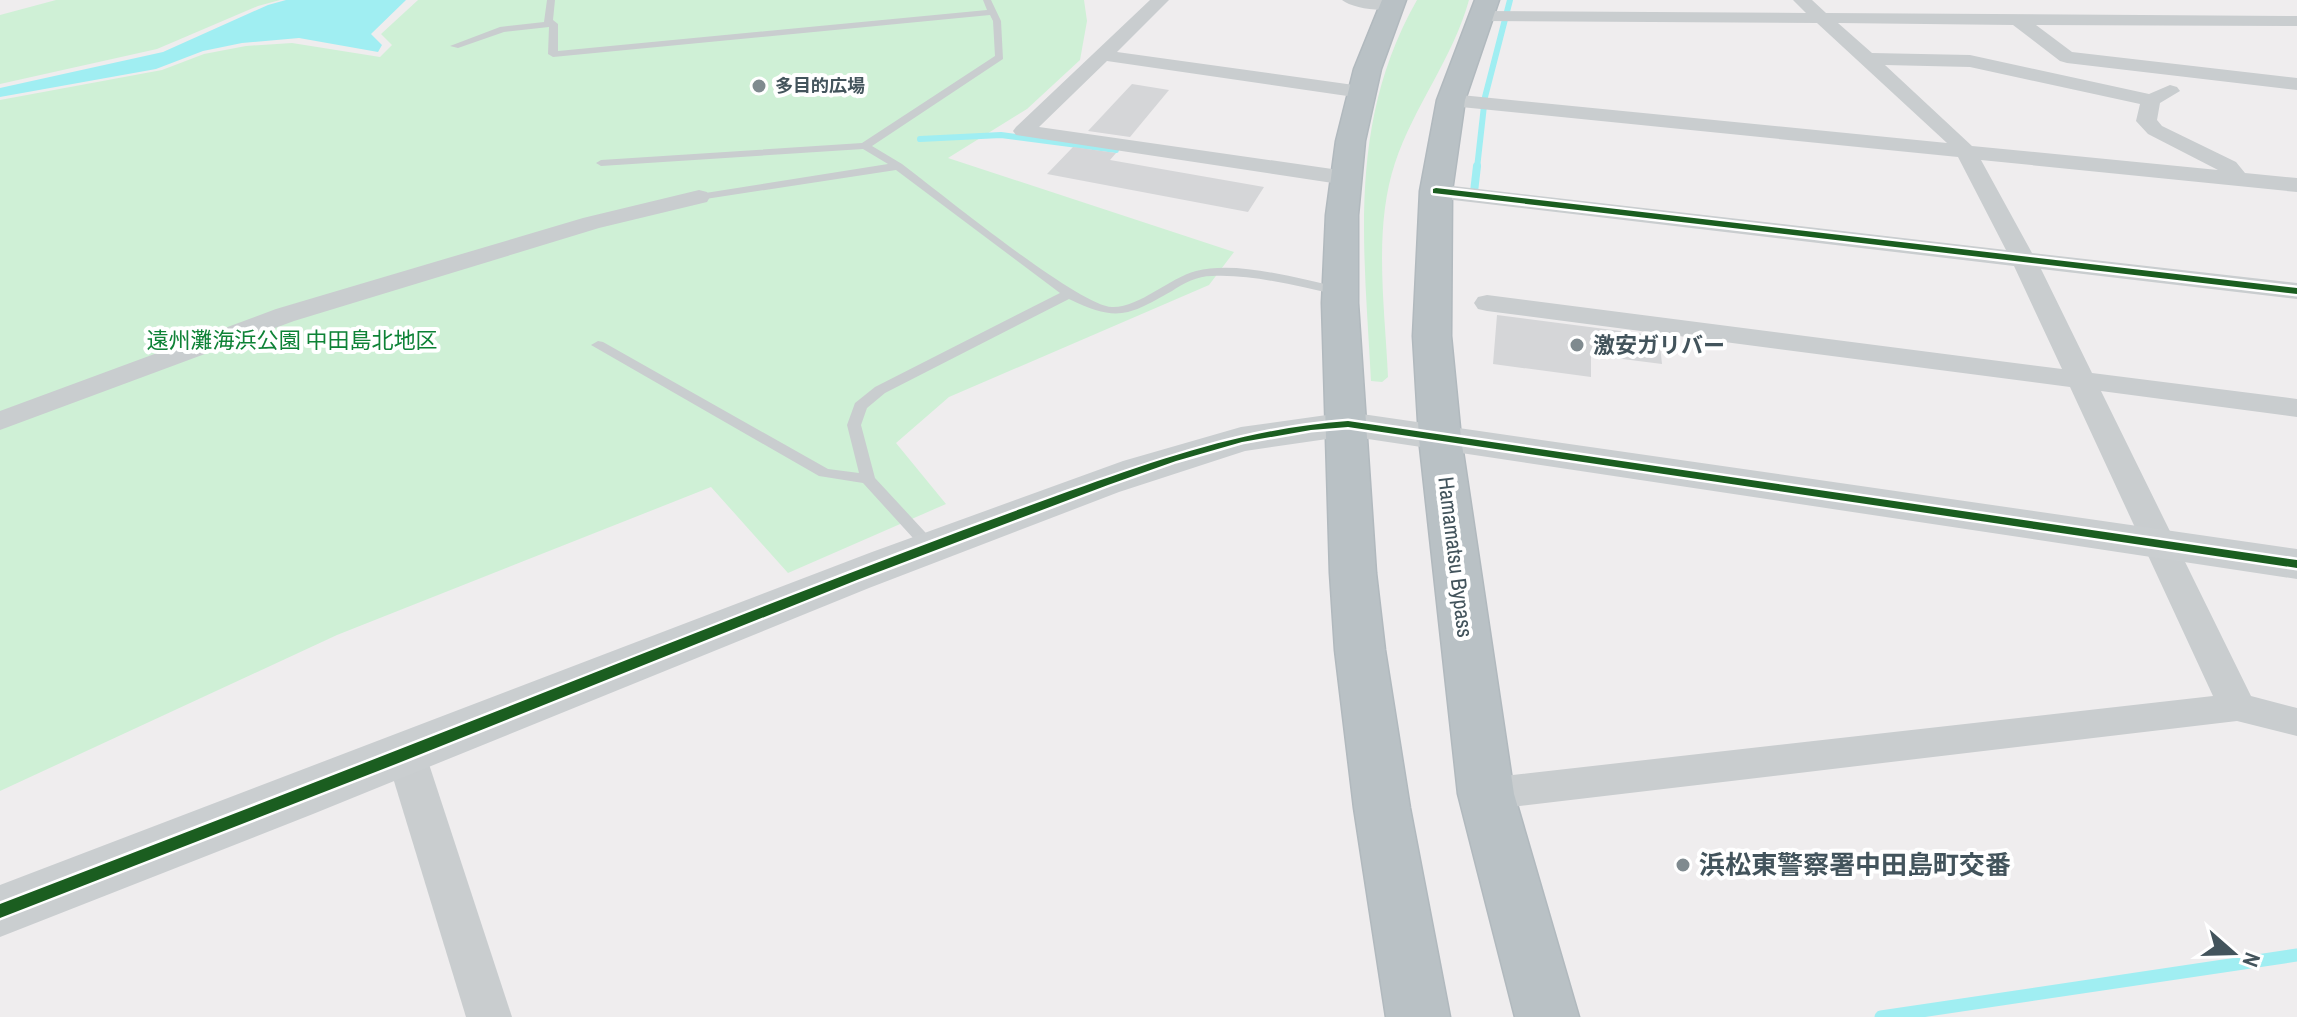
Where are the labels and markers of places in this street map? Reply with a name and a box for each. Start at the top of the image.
place label: 多目的広場 [775,73,865,98]
marker: 多目的広場 [750,77,768,95]
place label: 激安ガリバー [1593,330,1725,360]
marker: 激安ガリバー [1568,336,1586,354]
place label: 浜松東警察署中田島町交番 [1699,847,2011,882]
marker: 浜松東警察署中田島町交番 [1674,856,1692,874]

